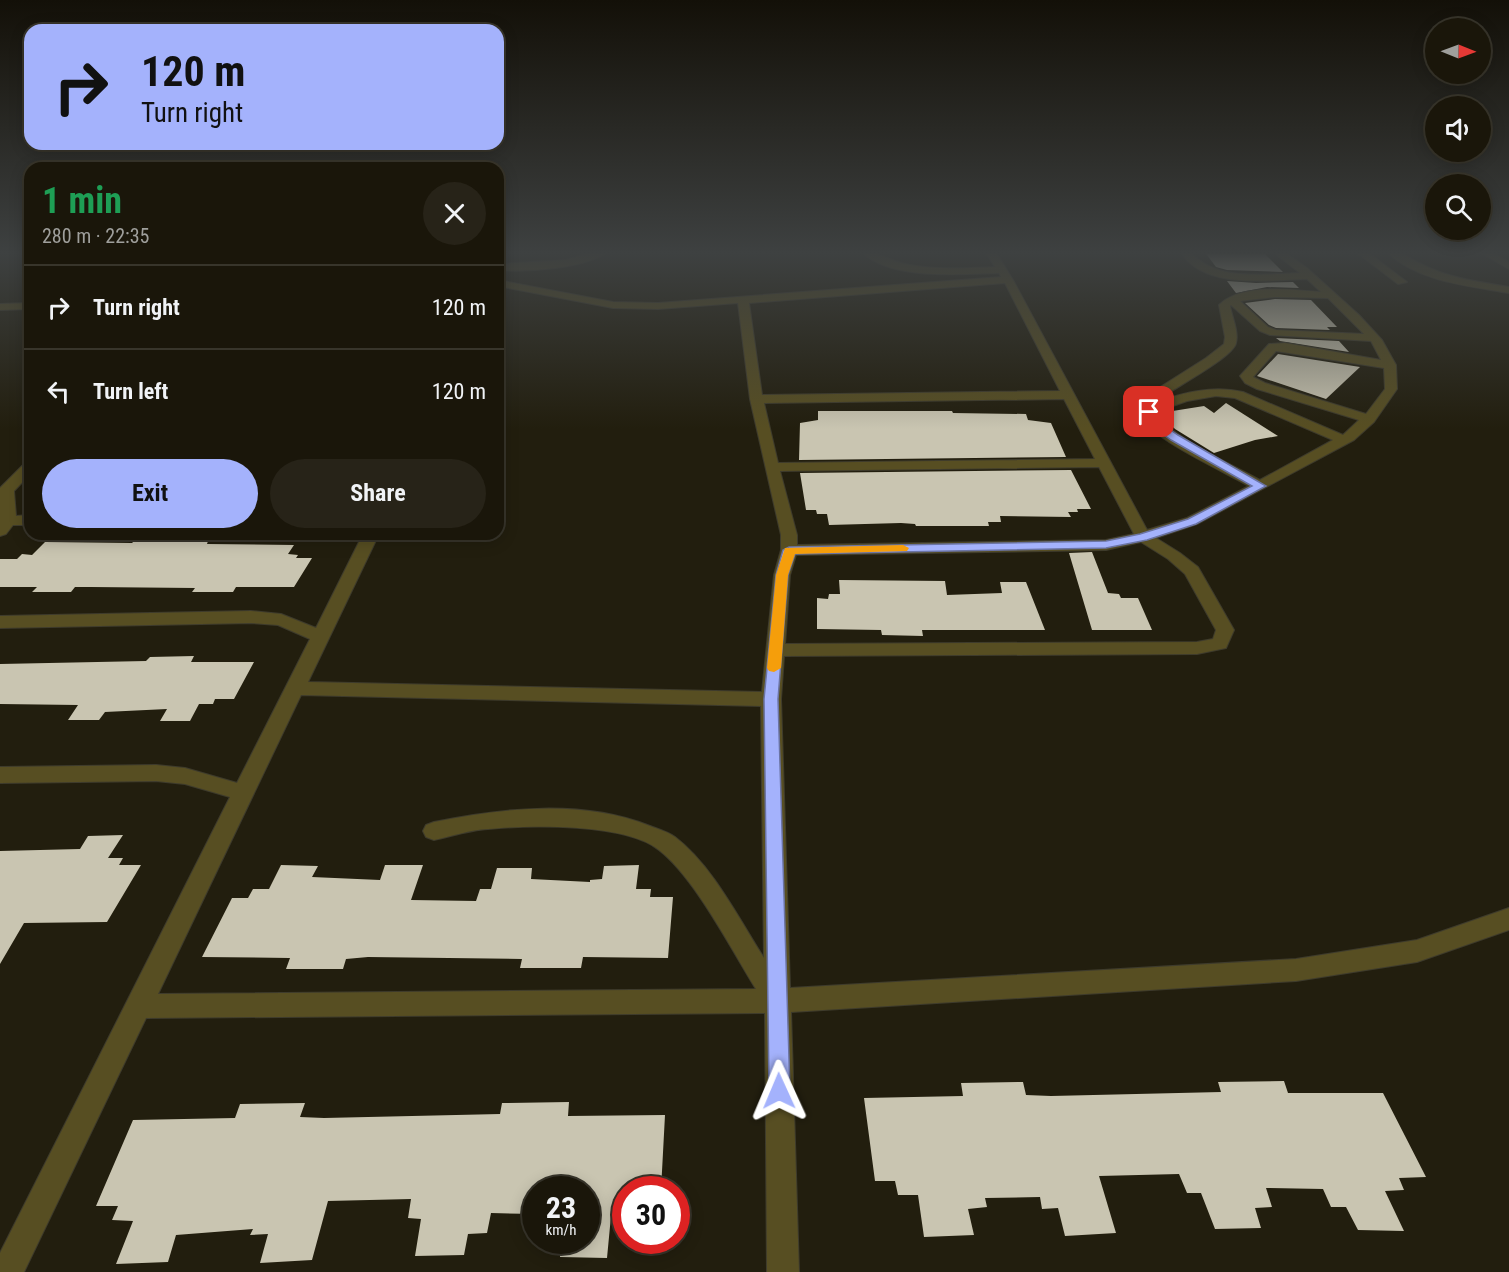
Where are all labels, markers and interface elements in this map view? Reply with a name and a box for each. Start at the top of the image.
north arrow [1425,18,1491,84]
map controls [1425,18,1491,240]
text: 120 m [141,47,246,96]
icon: right [42,48,120,126]
button: sound [1425,96,1491,162]
text: Turn right [141,97,243,129]
button: search [1425,174,1491,240]
text: 1 min [42,180,122,222]
button: close [423,182,486,245]
text: 280 m · 22:35 [42,224,149,248]
icon: right [42,291,75,324]
text: Turn right [93,295,180,320]
text: 120 m [432,295,486,320]
icon: left [42,375,75,408]
text: Turn left [93,379,168,404]
text: 120 m [432,379,486,404]
pin [1123,386,1174,437]
icon: arrive [1132,395,1165,428]
button: Exit [42,459,258,528]
button: Share [270,459,486,528]
position arrow [747,1059,811,1123]
speed limit sign: 30 [612,1176,690,1254]
text: 23 [546,1190,576,1225]
text: km/h [546,1221,576,1239]

